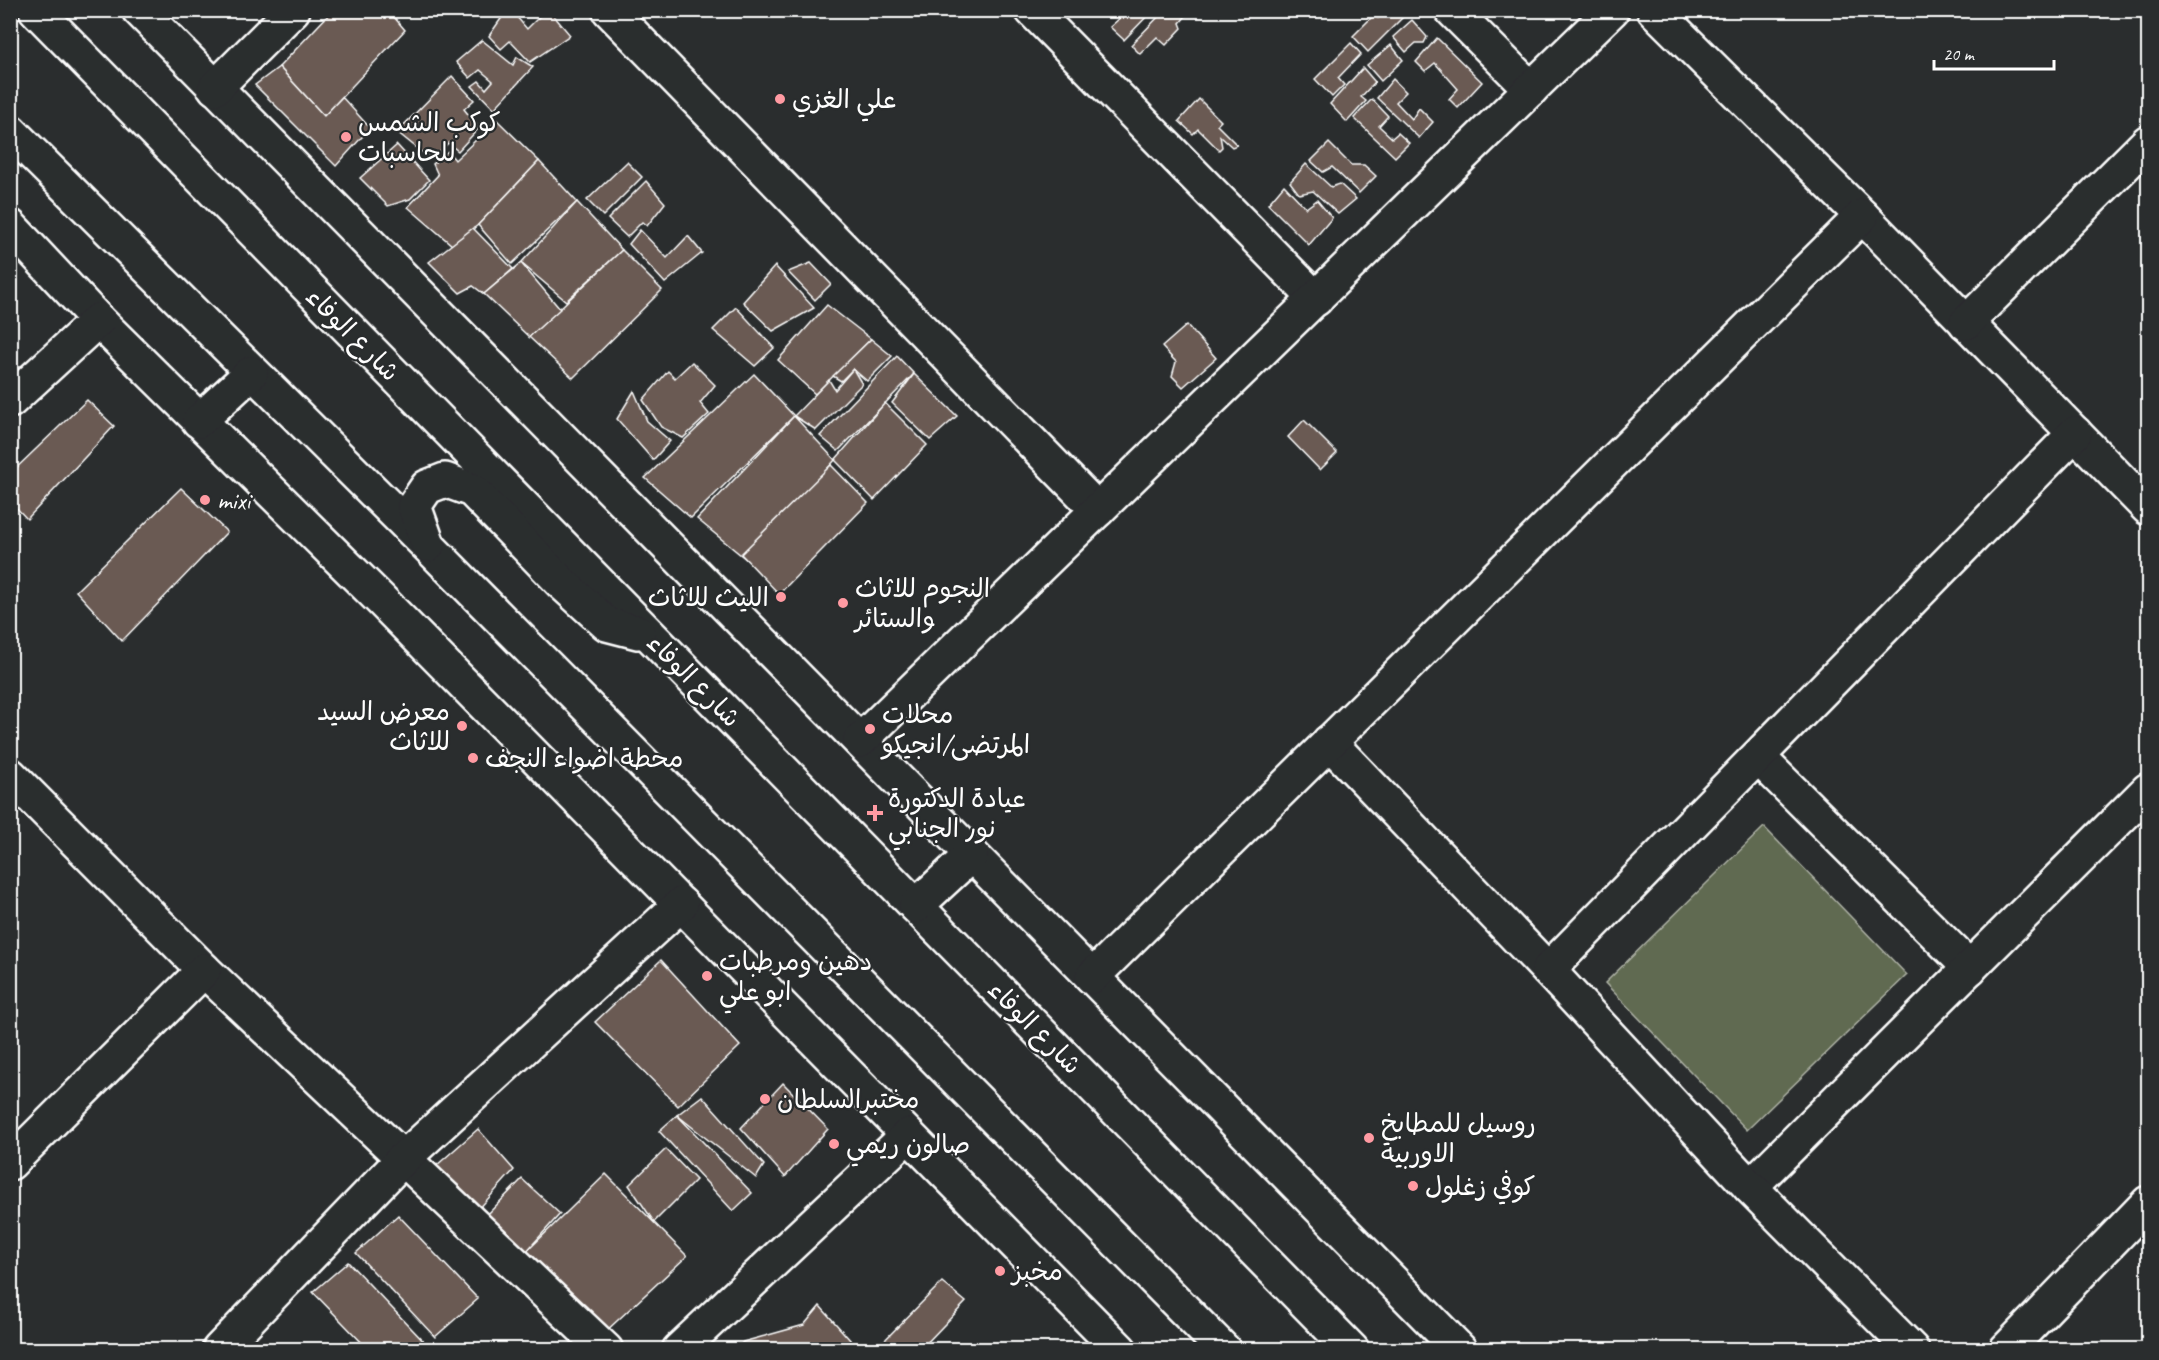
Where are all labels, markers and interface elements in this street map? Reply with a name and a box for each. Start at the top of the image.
scale bar [1934,33,2054,71]
text: 20 m [1943,43,1976,65]
place label: علي الغزي [792,83,897,122]
marker: علي الغزي [773,92,787,106]
place label: كوكب الشمس للحاسبات [358,106,501,169]
marker: كوكب الشمس للحاسبات [339,130,353,144]
street label: شارع الوفاء [298,280,407,389]
place label: mixi [217,484,253,517]
marker: mixi [198,493,212,507]
place label: النجوم للاثاث والستائر [853,572,990,635]
place label: الليث للاثاث [648,581,769,614]
marker: الليث للاثاث [774,590,788,604]
marker: النجوم للاثاث والستائر [836,596,850,610]
street label: شارع الوفاء [639,626,748,735]
place label: معرض السيد للاثاث [317,695,450,758]
place label: محلات المرتضى/انجيكو [880,698,1030,761]
marker: معرض السيد للاثاث [455,719,469,733]
marker: محلات المرتضى/انجيكو [863,722,877,736]
place label: محطة اضواء النجف [485,742,683,775]
marker: محطة اضواء النجف [466,751,480,765]
place label: عيادة الدكتورة نور الجنابي [888,782,1026,851]
marker: عيادة الدكتورة نور الجنابي [866,804,884,822]
place label: دهين ومرطبات ابو علي [719,945,872,1014]
marker: دهين ومرطبات ابو علي [700,969,714,983]
street label: شارع الوفاء [980,973,1089,1082]
place label: مختبرالسلطان [777,1083,919,1116]
marker: مختبرالسلطان [758,1092,772,1106]
place label: روسيل للمطابخ الاوربية [1381,1107,1536,1170]
place label: صالون ريمي [846,1128,970,1167]
marker: روسيل للمطابخ الاوربية [1362,1131,1376,1145]
marker: صالون ريمي [827,1137,841,1151]
place label: كوفي زغلول [1425,1170,1536,1205]
marker: كوفي زغلول [1406,1179,1420,1193]
place label: مخبز [1010,1255,1063,1288]
marker: مخبز [993,1264,1007,1278]

